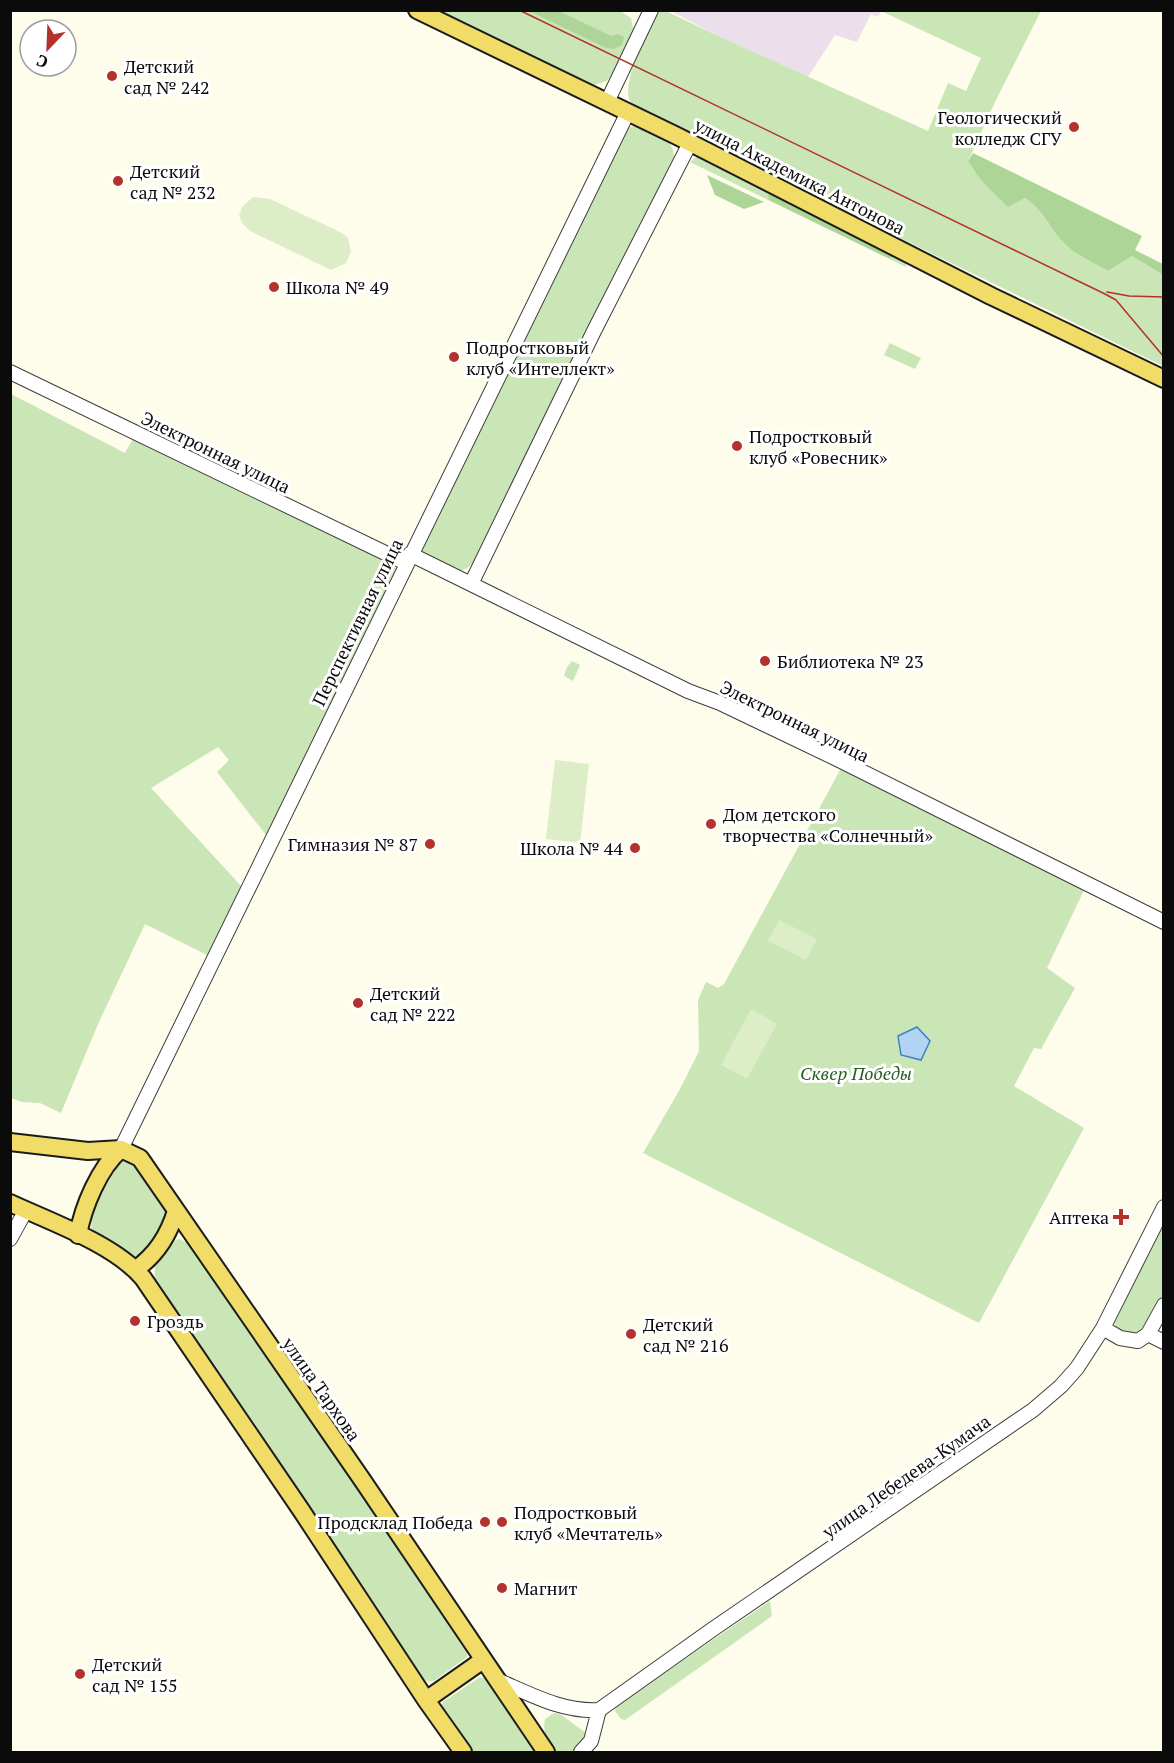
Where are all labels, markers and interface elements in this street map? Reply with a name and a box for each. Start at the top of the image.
north arrow [18,18,78,78]
text: С [33,50,51,74]
place label: Детский сад № 242 [124,54,210,99]
marker: Детский сад № 242 [105,69,119,83]
place label: Геологический колледж СГУ [937,105,1062,150]
street label: улица Академика Антонова [690,112,909,240]
marker: Геологический колледж СГУ [1067,120,1081,134]
place label: Детский сад № 232 [130,159,216,204]
marker: Детский сад № 232 [111,174,125,188]
place label: Школа № 49 [286,275,389,299]
marker: Школа № 49 [267,280,281,294]
place label: Подростковый клуб «Интеллект» [466,335,615,380]
marker: Подростковый клуб «Интеллект» [447,350,461,364]
street label: Электронная улица [138,406,294,498]
place label: Подростковый клуб «Ровесник» [749,424,888,469]
marker: Подростковый клуб «Ровесник» [730,439,744,453]
street label: Перспективная улица [306,534,408,710]
place label: Библиотека № 23 [777,649,924,673]
marker: Библиотека № 23 [758,654,772,668]
street label: Электронная улица [717,675,873,767]
place label: Дом детского творчества «Солнечный» [723,802,934,847]
marker: Дом детского творчества «Солнечный» [704,817,718,831]
place label: Гимназия № 87 [288,832,418,856]
place label: Школа № 44 [520,836,623,860]
marker: Гимназия № 87 [423,837,437,851]
marker: Школа № 44 [628,841,642,855]
place label: Детский сад № 222 [370,981,456,1026]
marker: Детский сад № 222 [351,996,365,1010]
park label: Сквер Победы [800,1061,912,1085]
place label: Аптека [1049,1205,1109,1229]
marker: Аптека [1114,1210,1128,1224]
place label: Гроздь [147,1309,204,1333]
place label: Детский сад № 216 [643,1312,729,1357]
marker: Гроздь [128,1314,142,1328]
marker: Детский сад № 216 [624,1327,638,1341]
street label: улица Тархова [277,1332,367,1446]
street label: улица Лебедева-Кумача [816,1409,995,1544]
place label: Подростковый клуб «Мечтатель» [514,1500,663,1545]
place label: Продсклад Победа [318,1510,473,1534]
marker: Продсклад Победа [478,1515,492,1529]
marker: Подростковый клуб «Мечтатель» [495,1515,509,1529]
place label: Магнит [514,1576,577,1600]
marker: Магнит [495,1581,509,1595]
place label: Детский сад № 155 [92,1652,178,1697]
marker: Детский сад № 155 [73,1667,87,1681]

